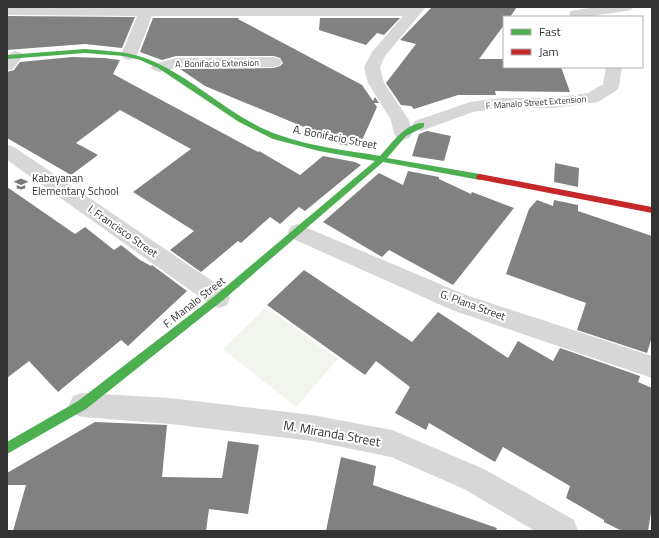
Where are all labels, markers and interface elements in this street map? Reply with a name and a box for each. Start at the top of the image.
legend [503,16,643,68]
text: Fast [539,22,562,41]
text: Jam [539,42,559,61]
street label: A. Bonifacio Extension [175,56,259,70]
street label: F. Manalo Street Extension [485,92,587,112]
street label: A. Bonifacio Street [292,121,378,153]
place label: Kabayanan Elementary School [32,170,119,199]
school or university icon: Kabayanan Elementary School [13,176,29,192]
street label: I. Francisco Street [85,201,161,261]
street label: F. Manalo Street [159,272,229,331]
street label: G. Plana Street [438,286,508,324]
street label: M. Miranda Street [282,415,382,451]

